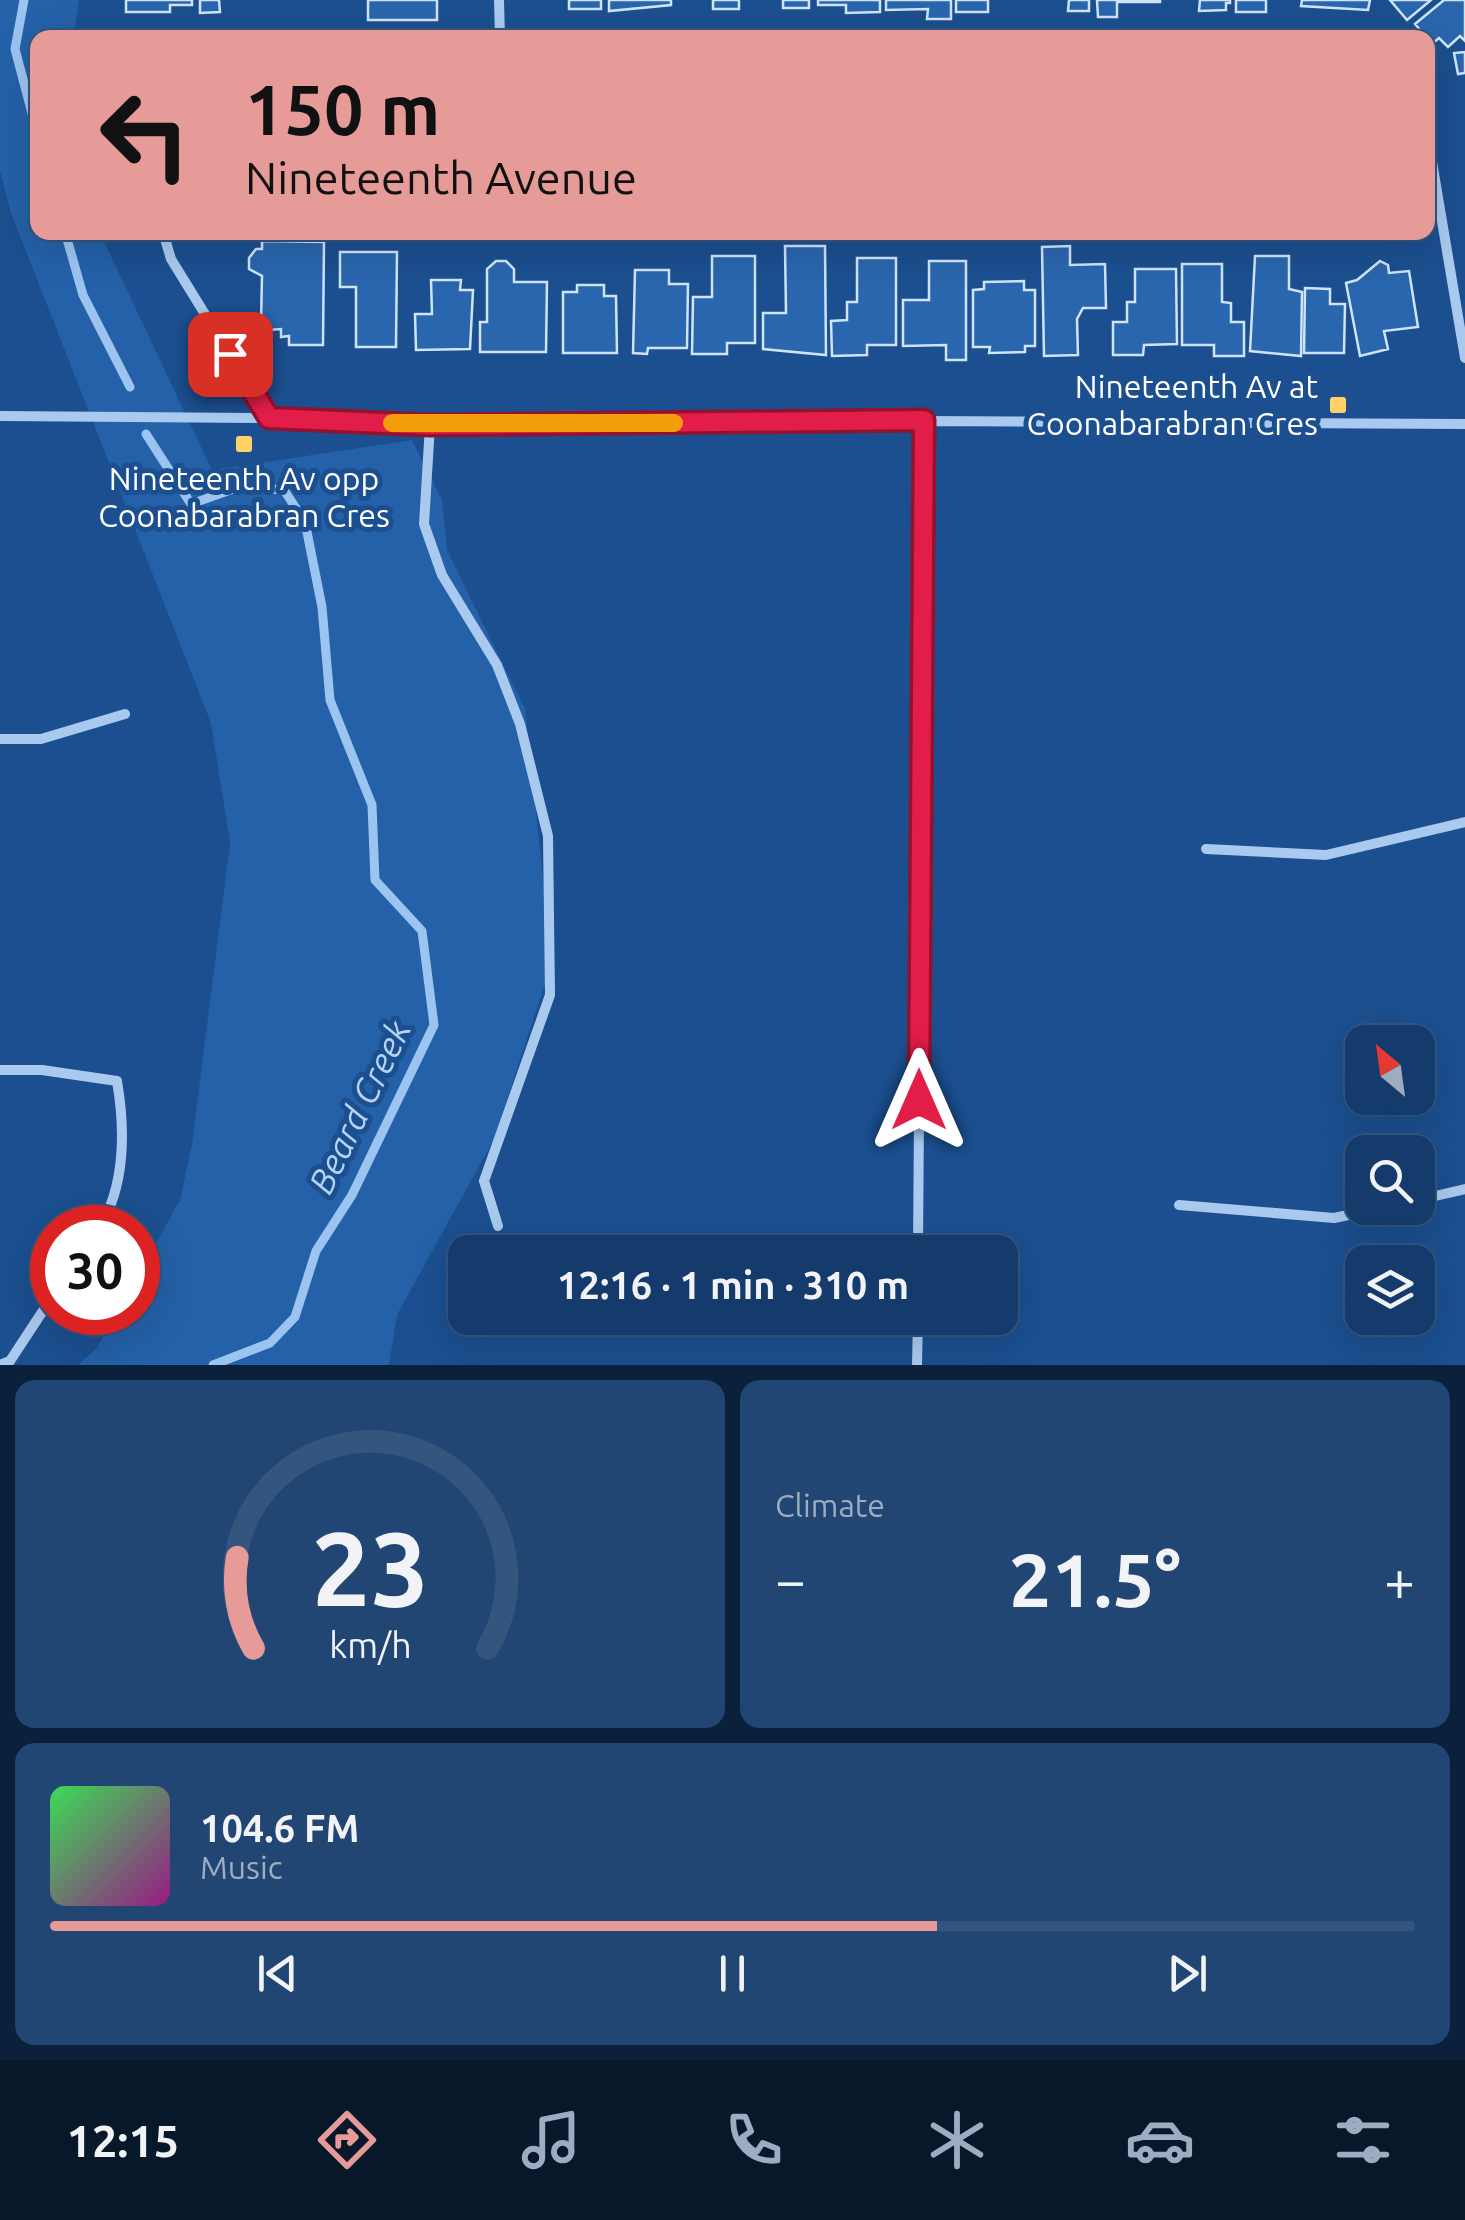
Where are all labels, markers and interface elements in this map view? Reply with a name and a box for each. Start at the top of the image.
icon: left [80,70,210,200]
text: 150 m [245,70,440,148]
text: Nineteenth Avenue [245,152,637,203]
pin [188,312,273,397]
icon: arrive [203,327,258,382]
place label: Nineteenth Av at Coonabarabran Cres [1026,368,1318,441]
marker: Nineteenth Av at Coonabarabran Cres [1327,394,1349,416]
marker: Nineteenth Av opp Coonabarabran Cres [233,433,255,455]
place label: Nineteenth Av opp Coonabarabran Cres [98,460,390,533]
water label: Beard Creek [300,1014,418,1200]
north arrow [1345,1025,1435,1115]
map controls [1345,1025,1435,1335]
position arrow [867,1048,971,1152]
button: search [1345,1135,1435,1225]
speed limit sign: 30 [30,1205,160,1335]
button: layers [1345,1245,1435,1335]
text: 12:16 · 1 min · 310 m [557,1264,909,1306]
text: Climate [775,1487,885,1523]
text: 23 [311,1509,429,1626]
text: 21.5° [1009,1537,1181,1621]
text: − [775,1549,806,1610]
text: + [1384,1549,1415,1610]
text: km/h [329,1625,411,1665]
text: 104.6 FM [200,1807,359,1849]
text: Music [200,1849,283,1885]
icon: previous [250,1946,305,2001]
icon: pause [705,1946,760,2001]
icon: next [1160,1946,1215,2001]
icon: directions [312,2105,382,2175]
icon: music [516,2105,586,2175]
icon: phone [719,2105,789,2175]
icon: climate [922,2105,992,2175]
icon: car [1125,2105,1195,2175]
icon: filters [1328,2105,1398,2175]
text: 12:15 [67,2115,179,2166]

